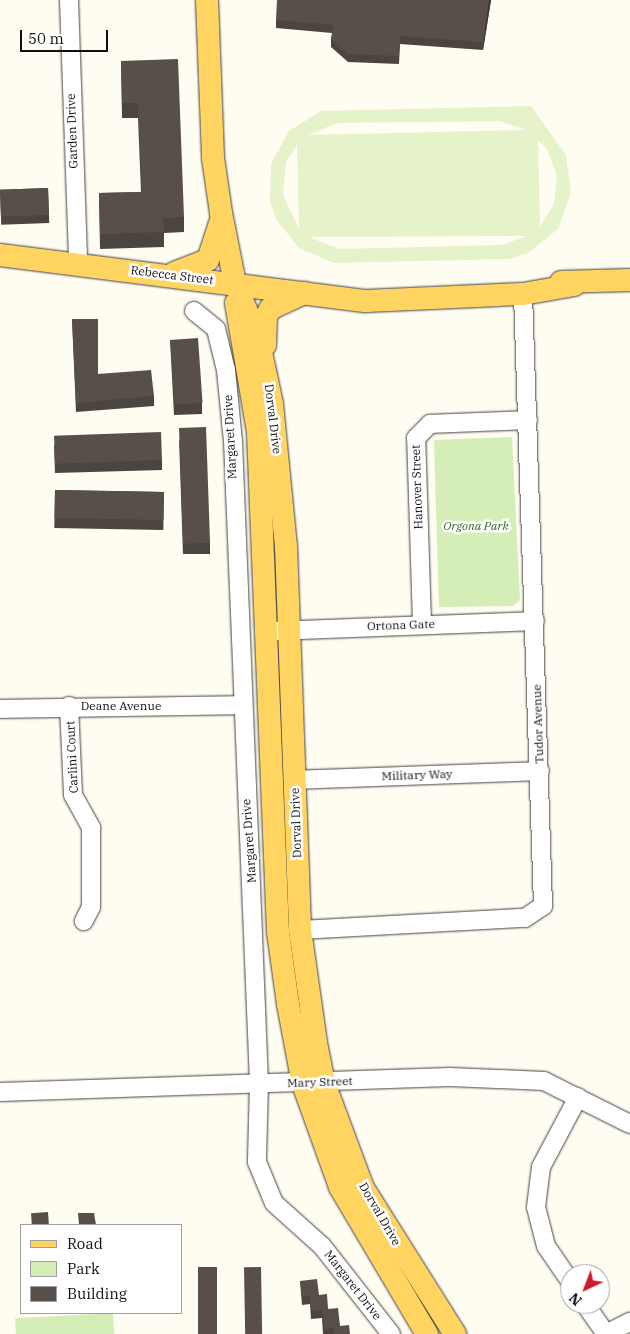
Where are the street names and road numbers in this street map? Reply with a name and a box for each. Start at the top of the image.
street label: Garden Drive [63,93,81,169]
street label: Rebecca Street [130,263,214,287]
street label: Dorval Drive [262,383,284,455]
street label: Margaret Drive [221,394,239,480]
street label: Hanover Street [408,444,426,530]
street label: Ortona Gate [367,617,435,633]
street label: Tudor Avenue [529,684,547,764]
street label: Deane Avenue [81,699,161,713]
street label: Carlini Court [63,720,81,794]
street label: Military Way [381,767,453,783]
street label: Dorval Drive [288,788,304,858]
street label: Margaret Drive [239,798,259,884]
street label: Mary Street [287,1074,353,1090]
street label: Dorval Drive [356,1180,404,1248]
street label: Margaret Drive [321,1247,385,1323]

